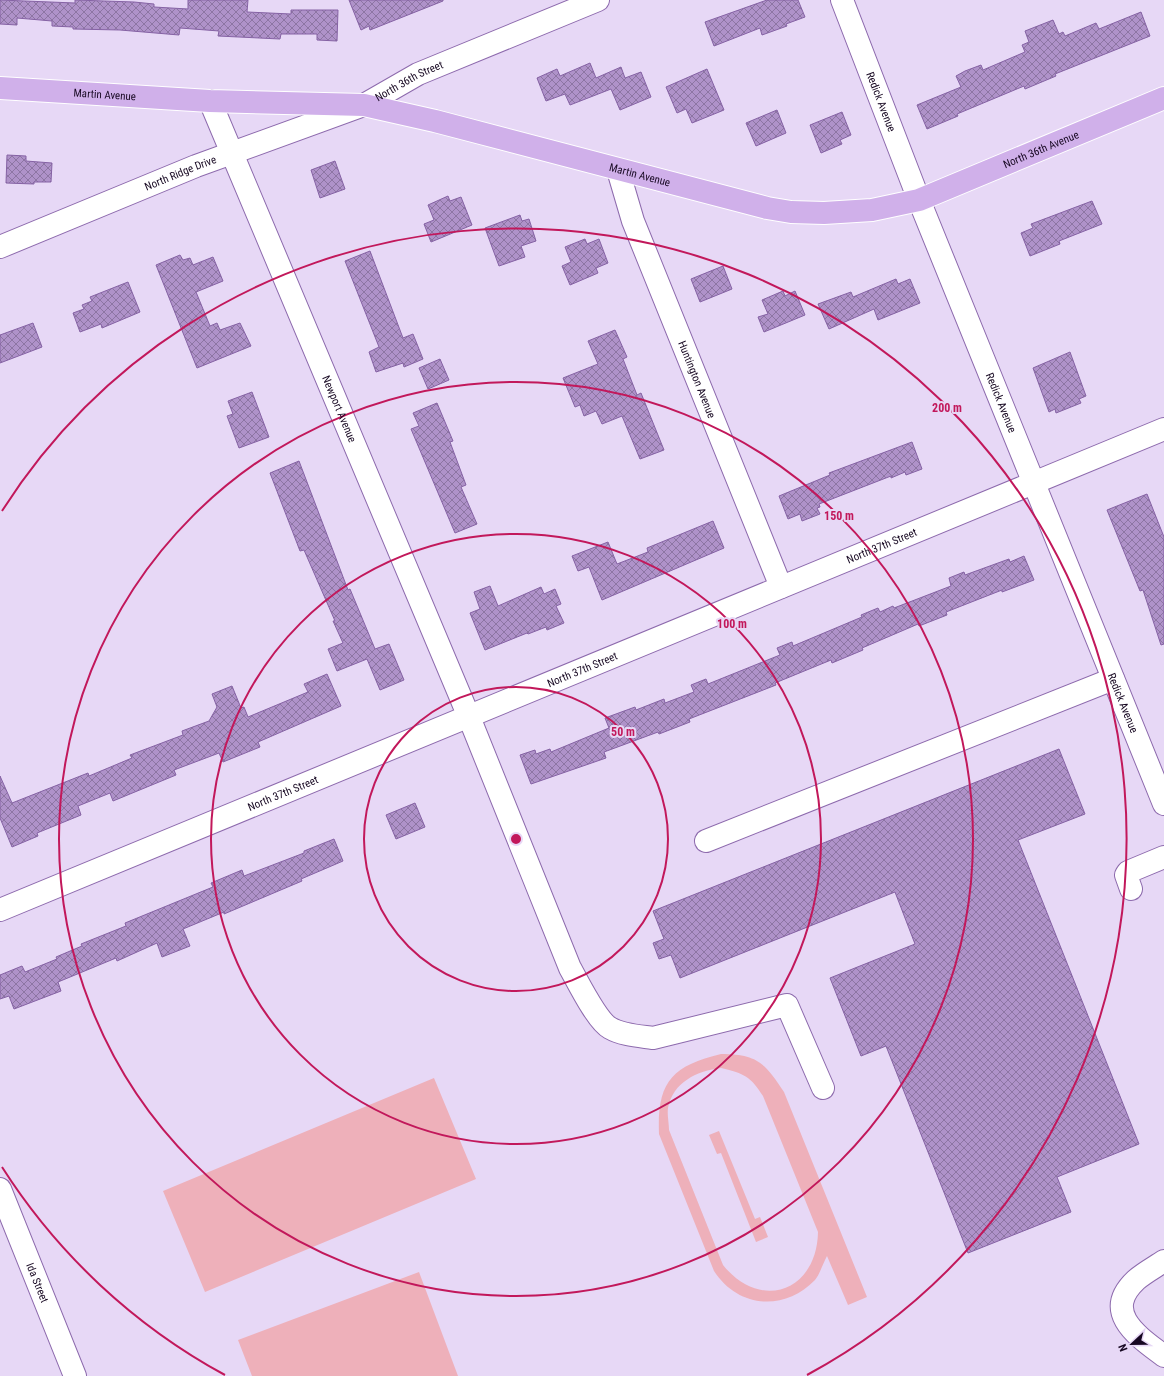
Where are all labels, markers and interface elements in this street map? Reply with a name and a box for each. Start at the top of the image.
street label: North 36th Street [373,58,445,104]
street label: Redick Avenue [864,70,899,134]
street label: Martin Avenue [73,86,136,103]
street label: North 36th Avenue [1001,128,1081,171]
street label: North Ridge Drive [143,153,218,193]
street label: Martin Avenue [608,160,672,189]
street label: Huntington Avenue [676,339,718,420]
street label: Redick Avenue [983,371,1019,434]
street label: Newport Avenue [320,374,359,444]
text: 200 m [932,401,962,415]
text: 150 m [824,509,854,523]
street label: North 37th Street [845,525,919,566]
text: 100 m [717,617,747,631]
street label: North 37th Street [545,649,619,690]
street label: Redick Avenue [1105,671,1141,735]
text: 50 m [611,725,635,739]
street label: North 37th Street [246,773,320,813]
centre of rings [509,832,523,846]
street label: Ida Street [24,1261,51,1305]
north arrow [1112,1324,1152,1364]
text: N [1116,1342,1130,1353]

